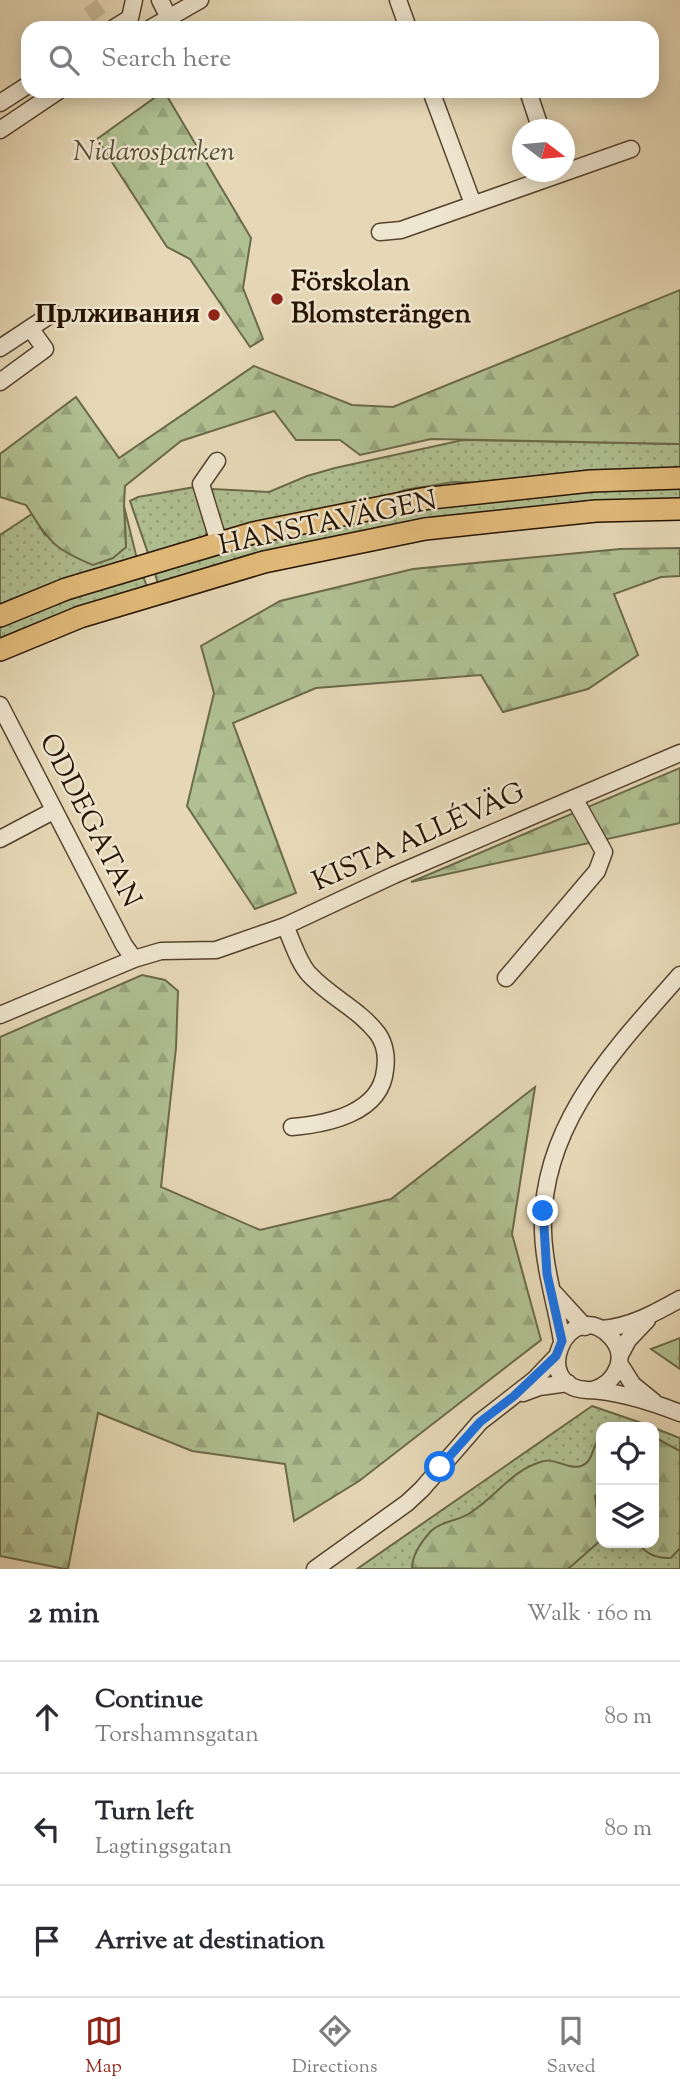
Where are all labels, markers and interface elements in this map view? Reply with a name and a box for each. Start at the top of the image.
search box [21,21,659,98]
icon: search [45,41,83,79]
text: Search here [101,41,231,78]
north arrow [512,119,575,182]
park label: Nidarosparken [73,133,235,173]
place label: Förskolan Blomsterängen [291,263,471,335]
marker: Förskolan Blomsterängen [269,291,285,307]
place label: Прлживания [35,295,200,335]
marker: Прлживания [206,307,222,323]
street label: HANSTAVÄGEN [215,481,441,567]
street label: ODDEGATAN [28,727,150,915]
street label: KISTA ALLÉVÄG [307,773,532,903]
route end [527,1195,558,1226]
map controls [596,1422,659,1548]
button: locate [596,1422,659,1485]
route start [424,1451,455,1482]
button: layers [596,1485,659,1548]
text: 2 min [28,1593,100,1636]
text: Walk · 160 m [527,1598,652,1631]
text: Continue [95,1682,203,1719]
icon: ahead [28,1698,66,1736]
text: 80 m [604,1701,652,1734]
text: Torshamnsgatan [95,1719,259,1752]
text: Turn left [95,1794,194,1831]
icon: left [28,1810,66,1848]
text: 80 m [604,1813,652,1846]
text: Lagtingsgatan [95,1831,232,1864]
icon: arrive [28,1922,66,1960]
text: Arrive at destination [95,1923,325,1960]
tab: Map [85,2012,123,2081]
tab: Directions [292,2012,377,2081]
tab: Saved [547,2012,595,2081]

